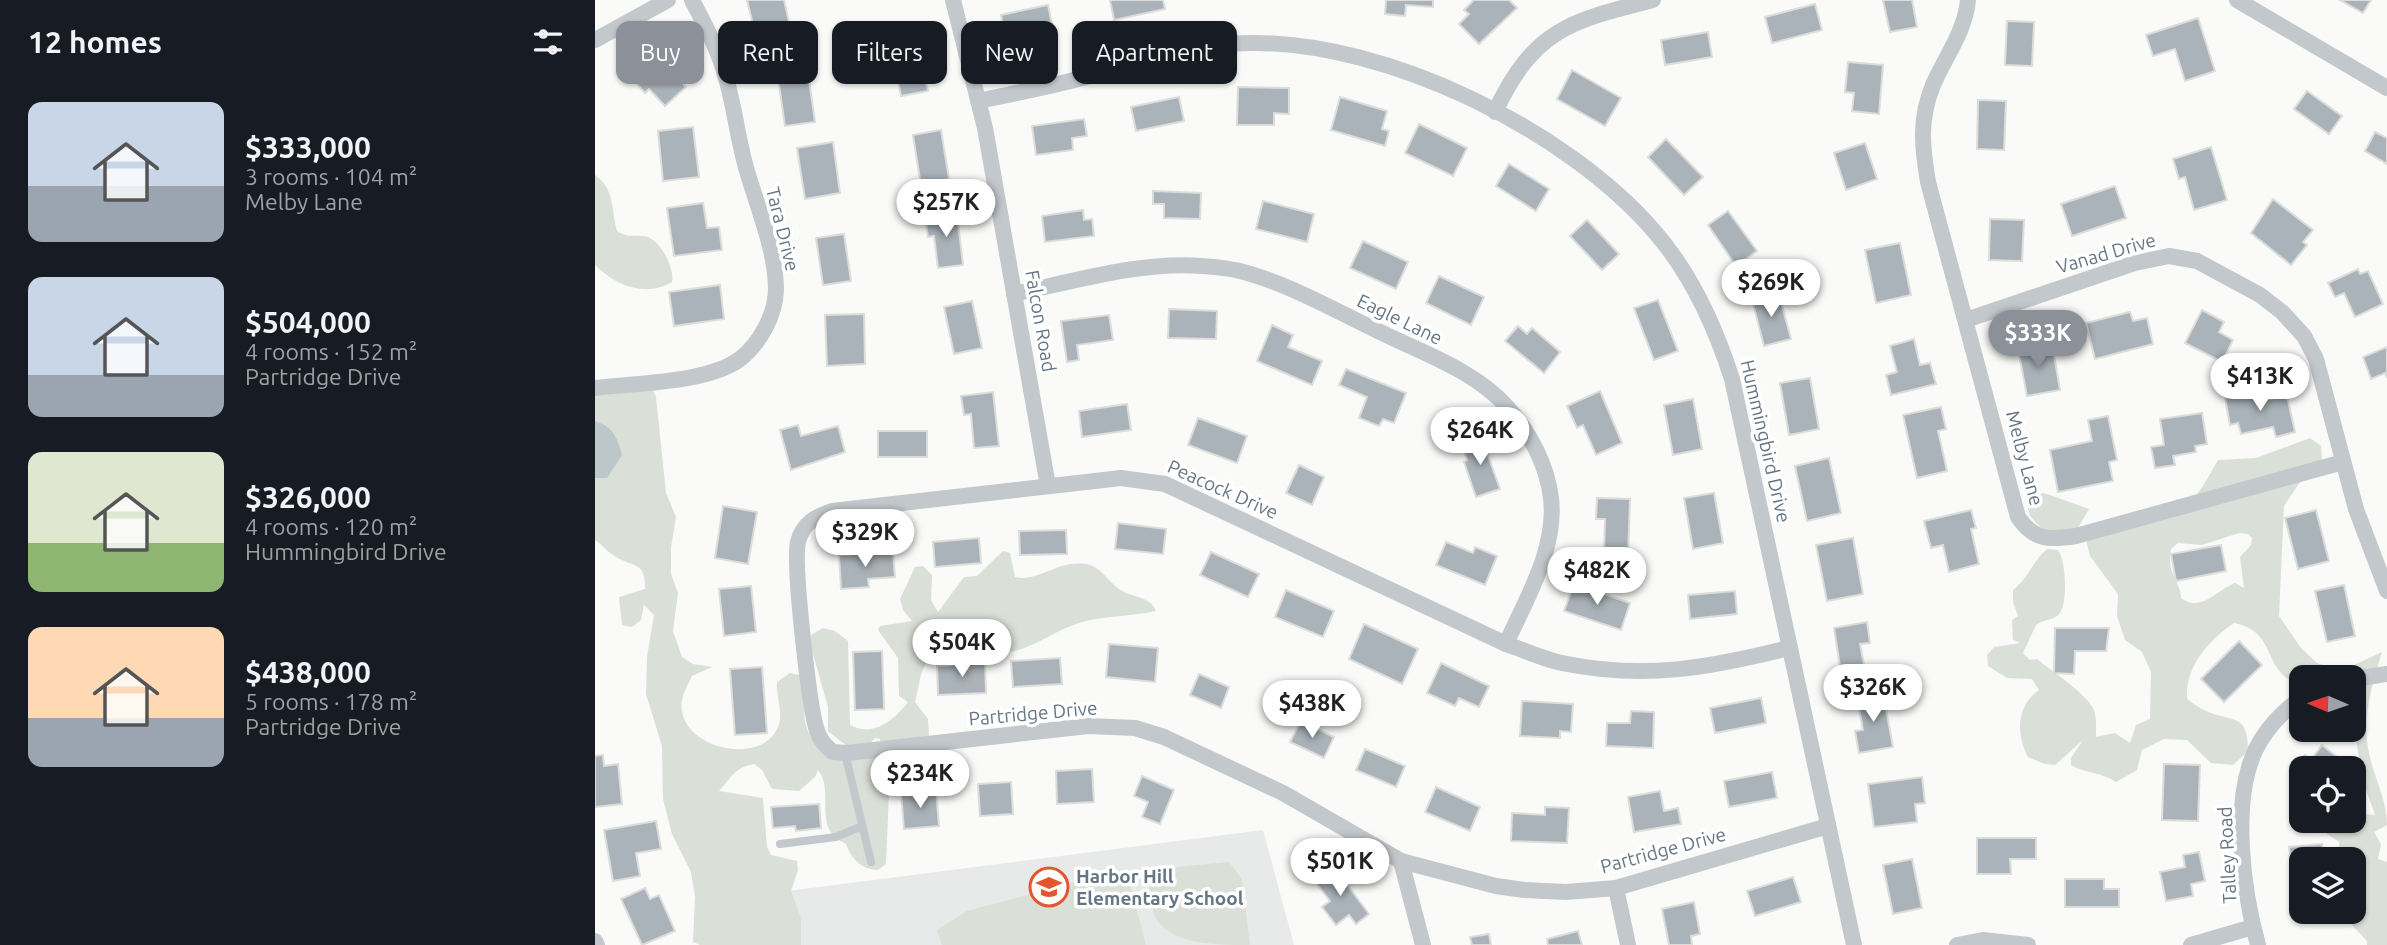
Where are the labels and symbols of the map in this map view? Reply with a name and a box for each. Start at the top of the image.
pin: $257K [897,180,995,239]
street label: Tara Drive [762,185,804,273]
street label: Vanad Drive [2054,228,2158,278]
pin: $269K [1722,260,1820,319]
street label: Falcon Road [1021,268,1061,374]
street label: Eagle Lane [1354,289,1446,349]
pin: $333K [1989,310,2087,370]
pin: $413K [2211,354,2309,413]
street label: Hummingbird Drive [1737,357,1795,525]
pin: $264K [1431,407,1529,467]
street label: Melby Lane [2002,408,2048,508]
street label: Peacock Drive [1164,455,1282,523]
pin: $329K [816,510,914,569]
pin: $482K [1548,548,1646,607]
pin: $504K [913,620,1011,679]
pin: $326K [1824,664,1922,724]
north arrow [2289,665,2366,742]
pin: $438K [1263,680,1361,740]
street label: Partridge Drive [968,696,1098,730]
pin: $234K [871,750,969,810]
street label: Talley Road [2213,806,2241,904]
street label: Partridge Drive [1598,823,1728,877]
pin: $501K [1291,838,1389,898]
place label: Harbor Hill Elementary School [1076,865,1244,909]
school or university icon: Harbor Hill Elementary School [1028,866,1070,908]

